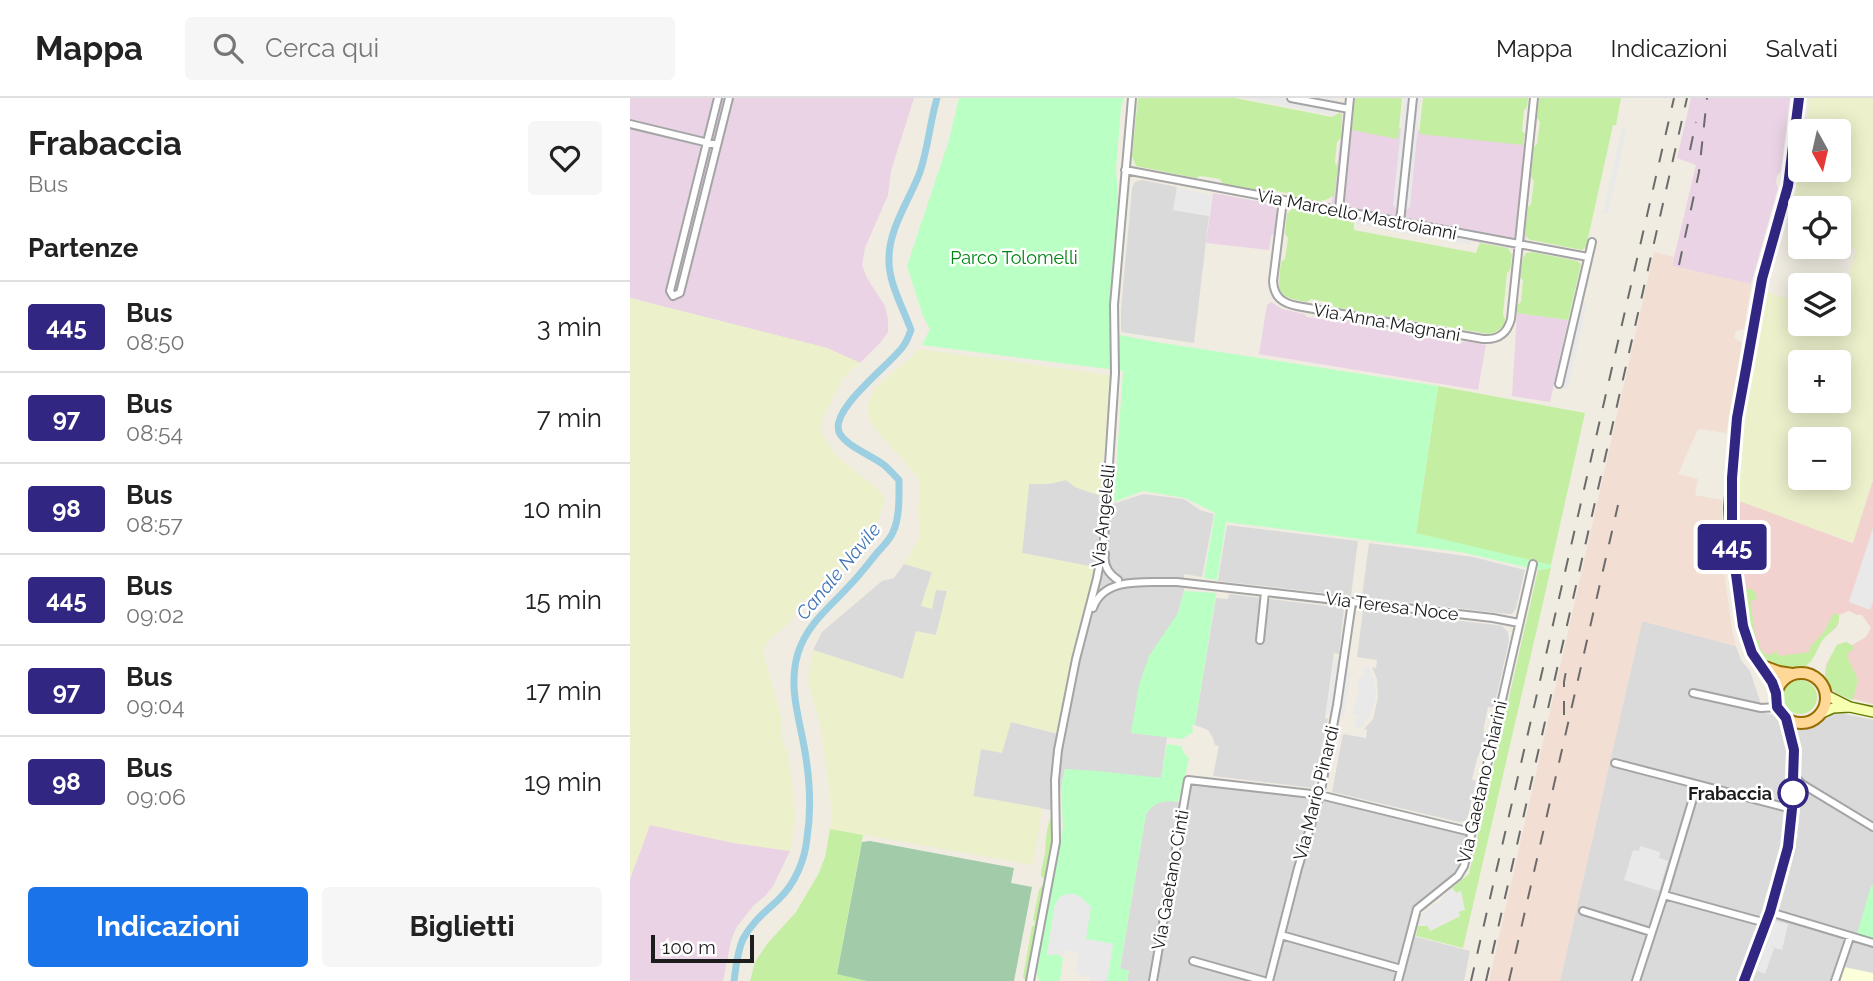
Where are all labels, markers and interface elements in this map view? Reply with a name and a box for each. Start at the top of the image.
search box [185,17,675,80]
text: Mappa [35,29,143,68]
icon: search [209,29,247,67]
text: Cerca qui [265,33,379,63]
text: Mappa [1496,34,1573,63]
text: Indicazioni [1611,34,1728,63]
text: Salvati [1766,34,1838,63]
north arrow [1788,119,1852,182]
map controls [1788,119,1851,490]
button: heart [528,121,602,195]
text: Frabaccia [28,124,182,163]
text: Bus [28,170,68,197]
street label: Via Marcello Mastroianni [1255,184,1459,244]
button: locate [1788,196,1851,259]
text: Partenze [28,233,138,263]
park label: Parco Tolomelli [950,247,1078,268]
button: layers [1788,273,1851,336]
text: Bus [126,298,173,328]
street label: Via Anna Magnani [1312,299,1462,345]
text: 445 [46,312,87,341]
text: 3 min [537,312,602,342]
text: 08:50 [126,328,185,355]
button: + [1788,350,1851,413]
text: Bus [126,389,173,419]
text: 97 [53,403,80,432]
text: 7 min [537,403,602,433]
text: 08:54 [126,419,183,446]
button: − [1788,427,1851,490]
street label: Via Angelelli [1087,463,1119,569]
text: Bus [126,480,173,510]
text: 98 [52,494,81,523]
text: 10 min [524,494,602,524]
text: 08:57 [126,510,183,537]
water label: Canale Navile [791,518,885,624]
line badge: 445 [1692,524,1772,570]
text: 445 [1712,532,1752,561]
text: Bus [126,571,173,601]
text: 445 [46,585,87,614]
text: 15 min [525,585,602,615]
street label: Via Teresa Noce [1324,587,1460,625]
text: 09:02 [126,601,184,628]
text: Bus [126,662,173,692]
text: 97 [53,676,80,705]
text: 17 min [526,676,602,706]
text: 09:04 [126,692,185,719]
street label: Via Gaetano Chiarini [1453,698,1511,866]
street label: Via Mario Pinardi [1289,723,1343,863]
text: Bus [126,753,173,783]
text: 98 [52,767,81,796]
text: 19 min [524,767,602,797]
marker: Frabaccia [1778,778,1808,808]
text: 09:06 [126,783,186,810]
place label: Frabaccia [1688,783,1772,804]
street label: Via Gaetano Cinti [1147,808,1193,952]
button: Indicazioni [28,887,308,967]
button: Biglietti [322,887,602,967]
scale bar [651,932,754,964]
text: 100 m [662,936,716,958]

